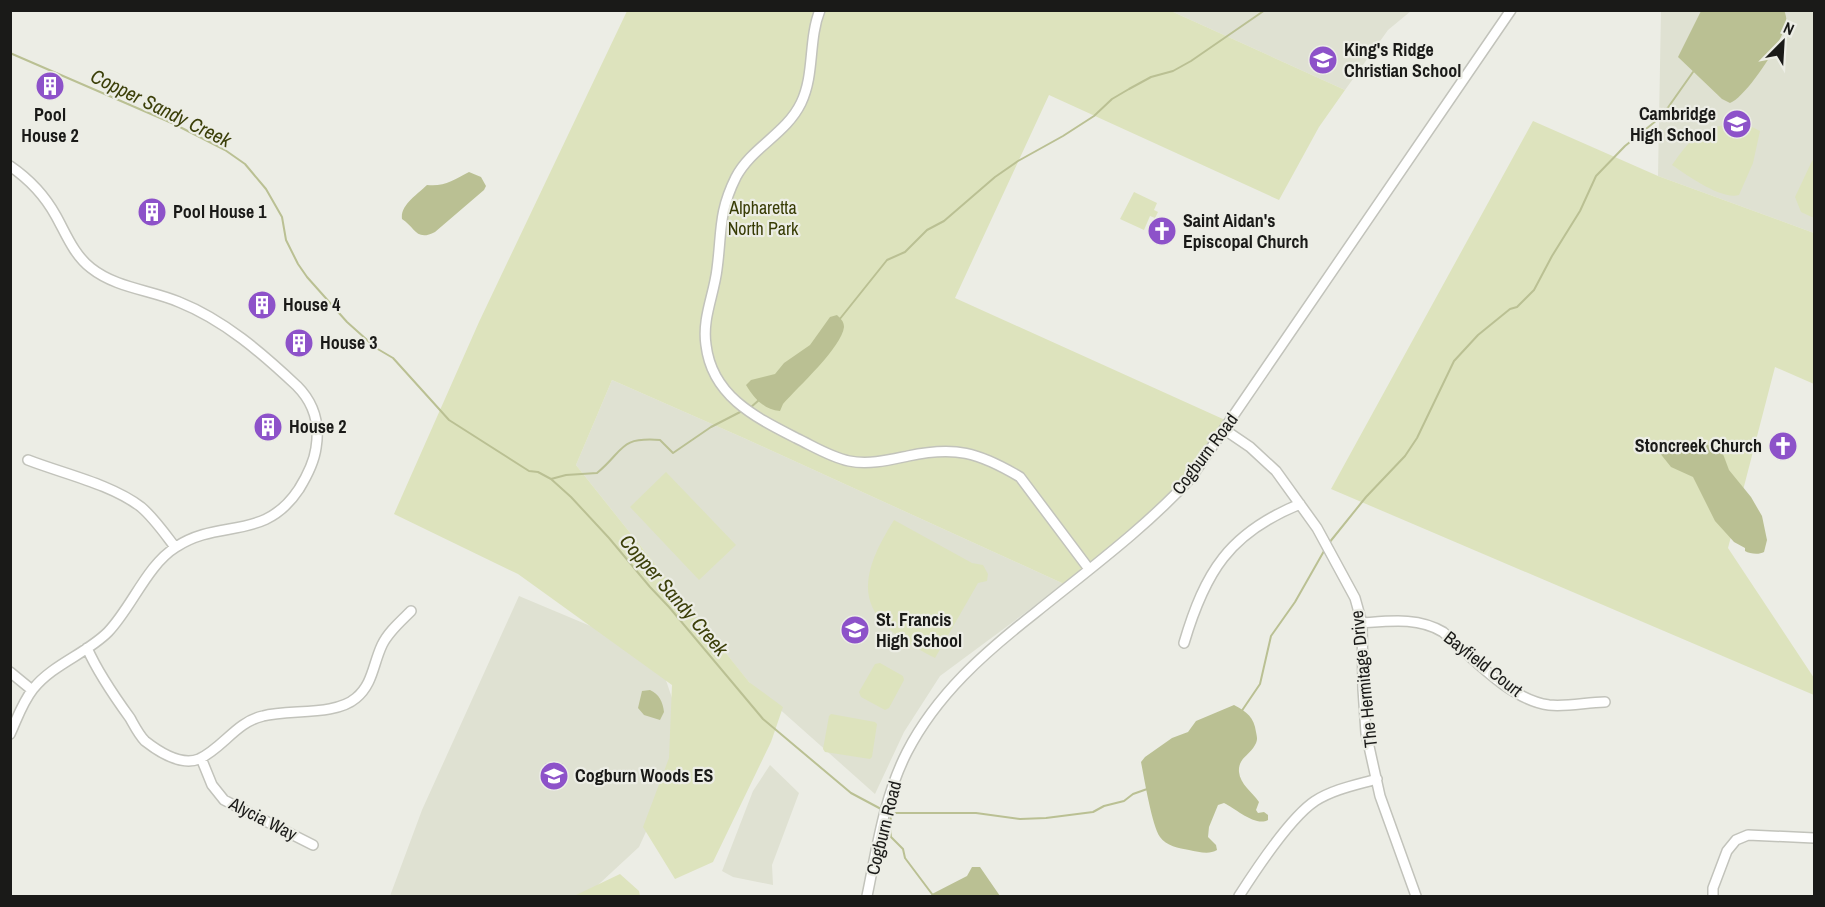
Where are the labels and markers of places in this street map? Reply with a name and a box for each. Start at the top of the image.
place label: King's Ridge Christian School [1344,37,1461,83]
school or university icon: King's Ridge Christian School [1307,44,1339,76]
building icon: Pool House 2 [34,70,66,102]
place label: Cambridge High School [1630,101,1716,147]
place label: Pool House 2 [21,102,79,148]
school or university icon: Cambridge High School [1721,108,1753,140]
building icon: Pool House 1 [136,196,168,228]
place label: Pool House 1 [173,199,267,224]
place label: Saint Aidan's Episcopal Church [1183,208,1309,254]
church icon: Saint Aidan's Episcopal Church [1146,215,1178,247]
building icon: House 4 [246,289,278,321]
place label: House 4 [283,292,341,317]
building icon: House 3 [283,327,315,359]
place label: House 3 [320,330,377,355]
building icon: House 2 [252,411,284,443]
place label: House 2 [289,414,346,439]
church icon: Stoncreek Church [1767,430,1799,462]
place label: Stoncreek Church [1635,433,1762,458]
place label: St. Francis High School [876,607,962,653]
school or university icon: St. Francis High School [839,614,871,646]
school or university icon: Cogburn Woods ES [538,760,570,792]
place label: Cogburn Woods ES [575,763,713,788]

